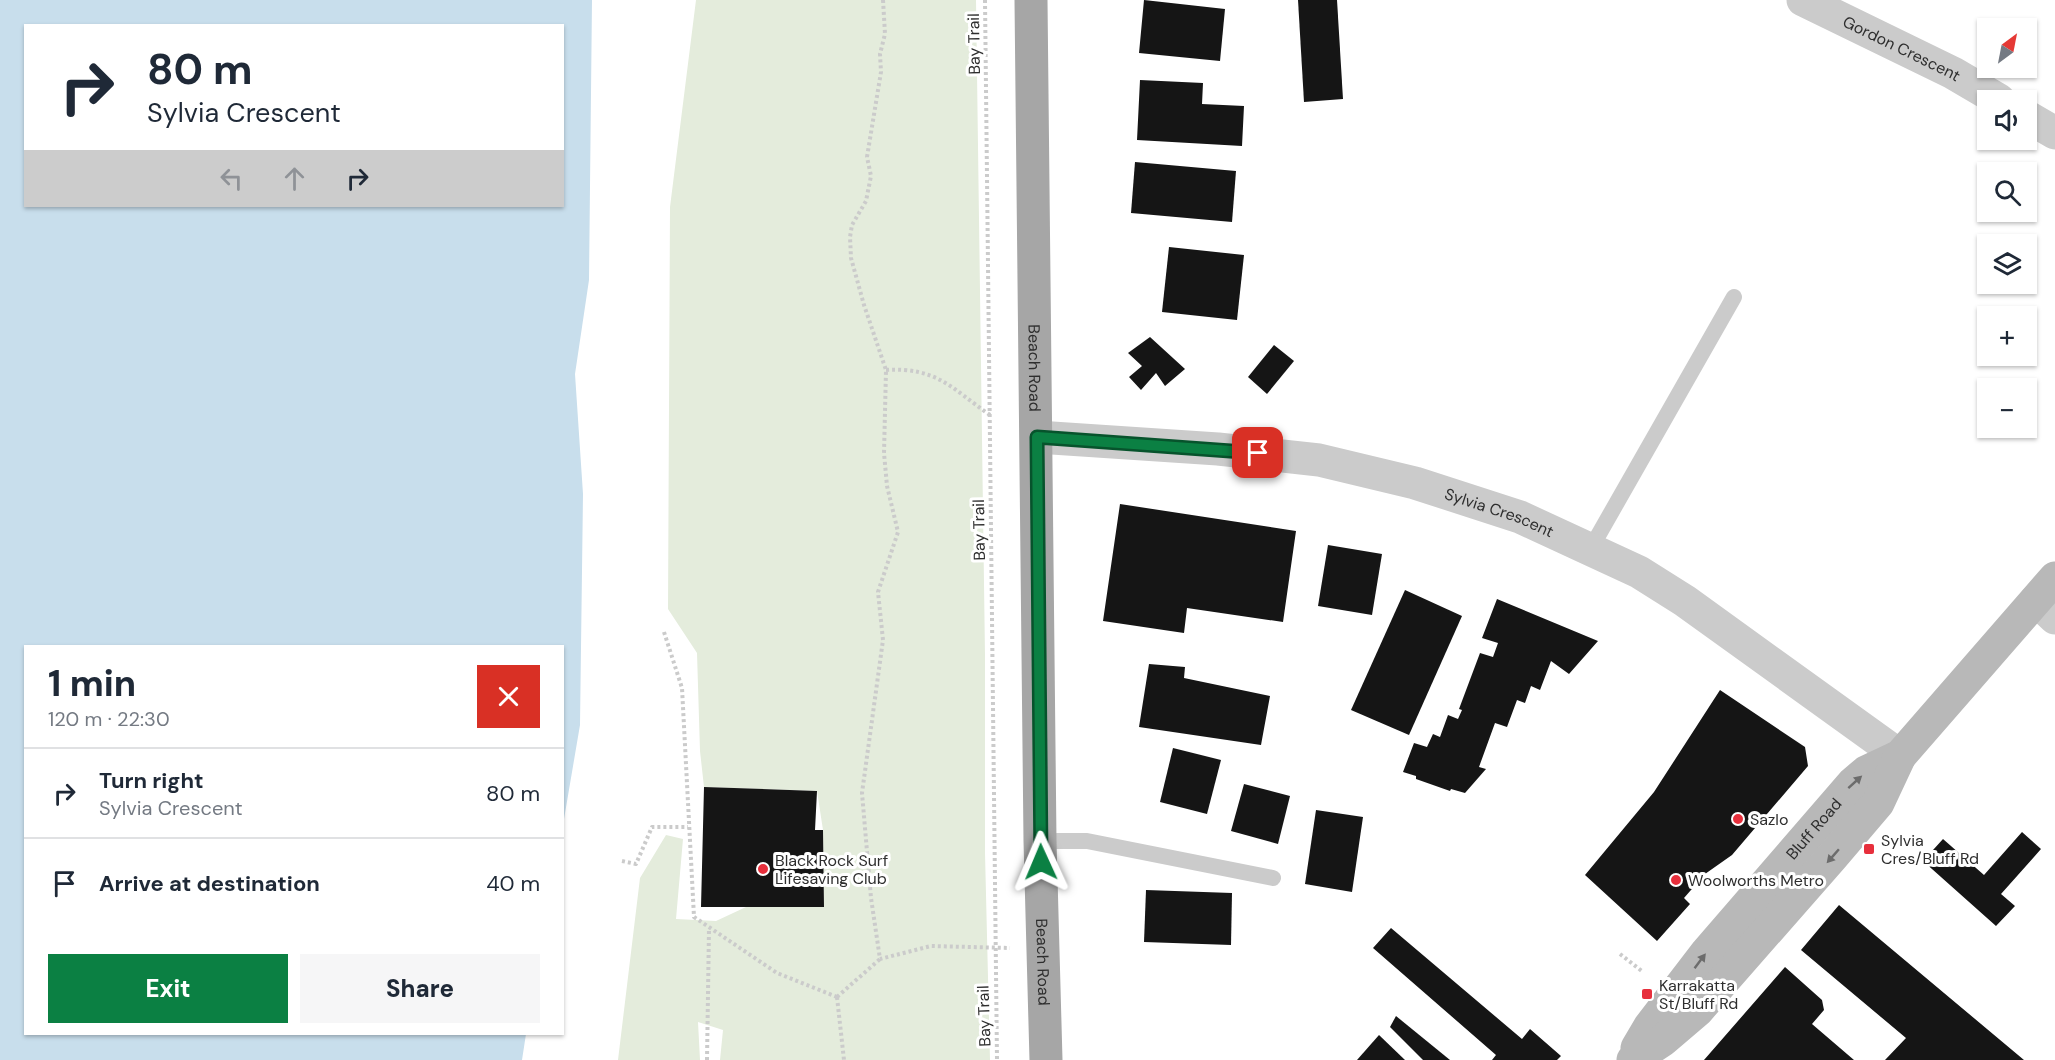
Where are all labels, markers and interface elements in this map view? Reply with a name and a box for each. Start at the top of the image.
street label: Gordon Crescent [1840,11,1965,86]
street label: Bay Trail [963,13,985,75]
north arrow [1977,18,2037,78]
map controls [1977,18,2037,438]
text: 80 m [147,42,253,97]
icon: right [48,48,126,126]
button: sound [1977,90,2037,150]
text: Sylvia Crescent [147,95,341,130]
icon: left [215,162,248,195]
icon: ahead [278,162,311,195]
icon: right [341,162,374,195]
button: search [1977,162,2037,222]
button: layers [1977,234,2037,294]
button: + [1977,306,2037,366]
street label: Beach Road [1024,324,1046,412]
button: − [1977,378,2037,438]
pin [1232,427,1283,478]
icon: arrive [1241,436,1274,469]
street label: Sylvia Crescent [1442,483,1557,542]
street label: Bay Trail [968,499,990,561]
text: 1 min [48,660,136,707]
button: close [477,665,540,728]
text: 120 m · 22:30 [48,706,170,732]
text: Turn right [99,766,204,795]
one-way arrow [1847,776,1862,789]
icon: right [48,777,81,810]
text: 80 m [486,779,540,808]
street label: Bluff Road [1781,793,1846,864]
text: Sylvia Crescent [99,795,243,821]
place label: Sazlo [1750,809,1788,830]
marker: Sazlo [1731,812,1745,826]
position arrow [1009,830,1073,894]
place label: Sylvia Cres/Bluff Rd [1881,830,1979,869]
marker: Sylvia Cres/Bluff Rd [1862,842,1876,856]
one-way arrow [1827,848,1840,863]
place label: Black Rock Surf Lifesaving Club [775,850,888,889]
marker: Black Rock Surf Lifesaving Club [756,862,770,876]
icon: arrive [48,867,81,900]
text: Arrive at destination [99,869,320,898]
text: 40 m [486,869,540,898]
place label: Woolworths Metro [1688,870,1824,891]
marker: Woolworths Metro [1669,873,1683,887]
street label: Beach Road [1032,918,1055,1006]
one-way arrow [1693,953,1705,968]
button: Exit [48,954,288,1023]
button: Share [300,954,540,1023]
place label: Karrakatta St/Bluff Rd [1659,975,1738,1014]
street label: Bay Trail [972,985,996,1047]
marker: Karrakatta St/Bluff Rd [1640,987,1654,1001]

